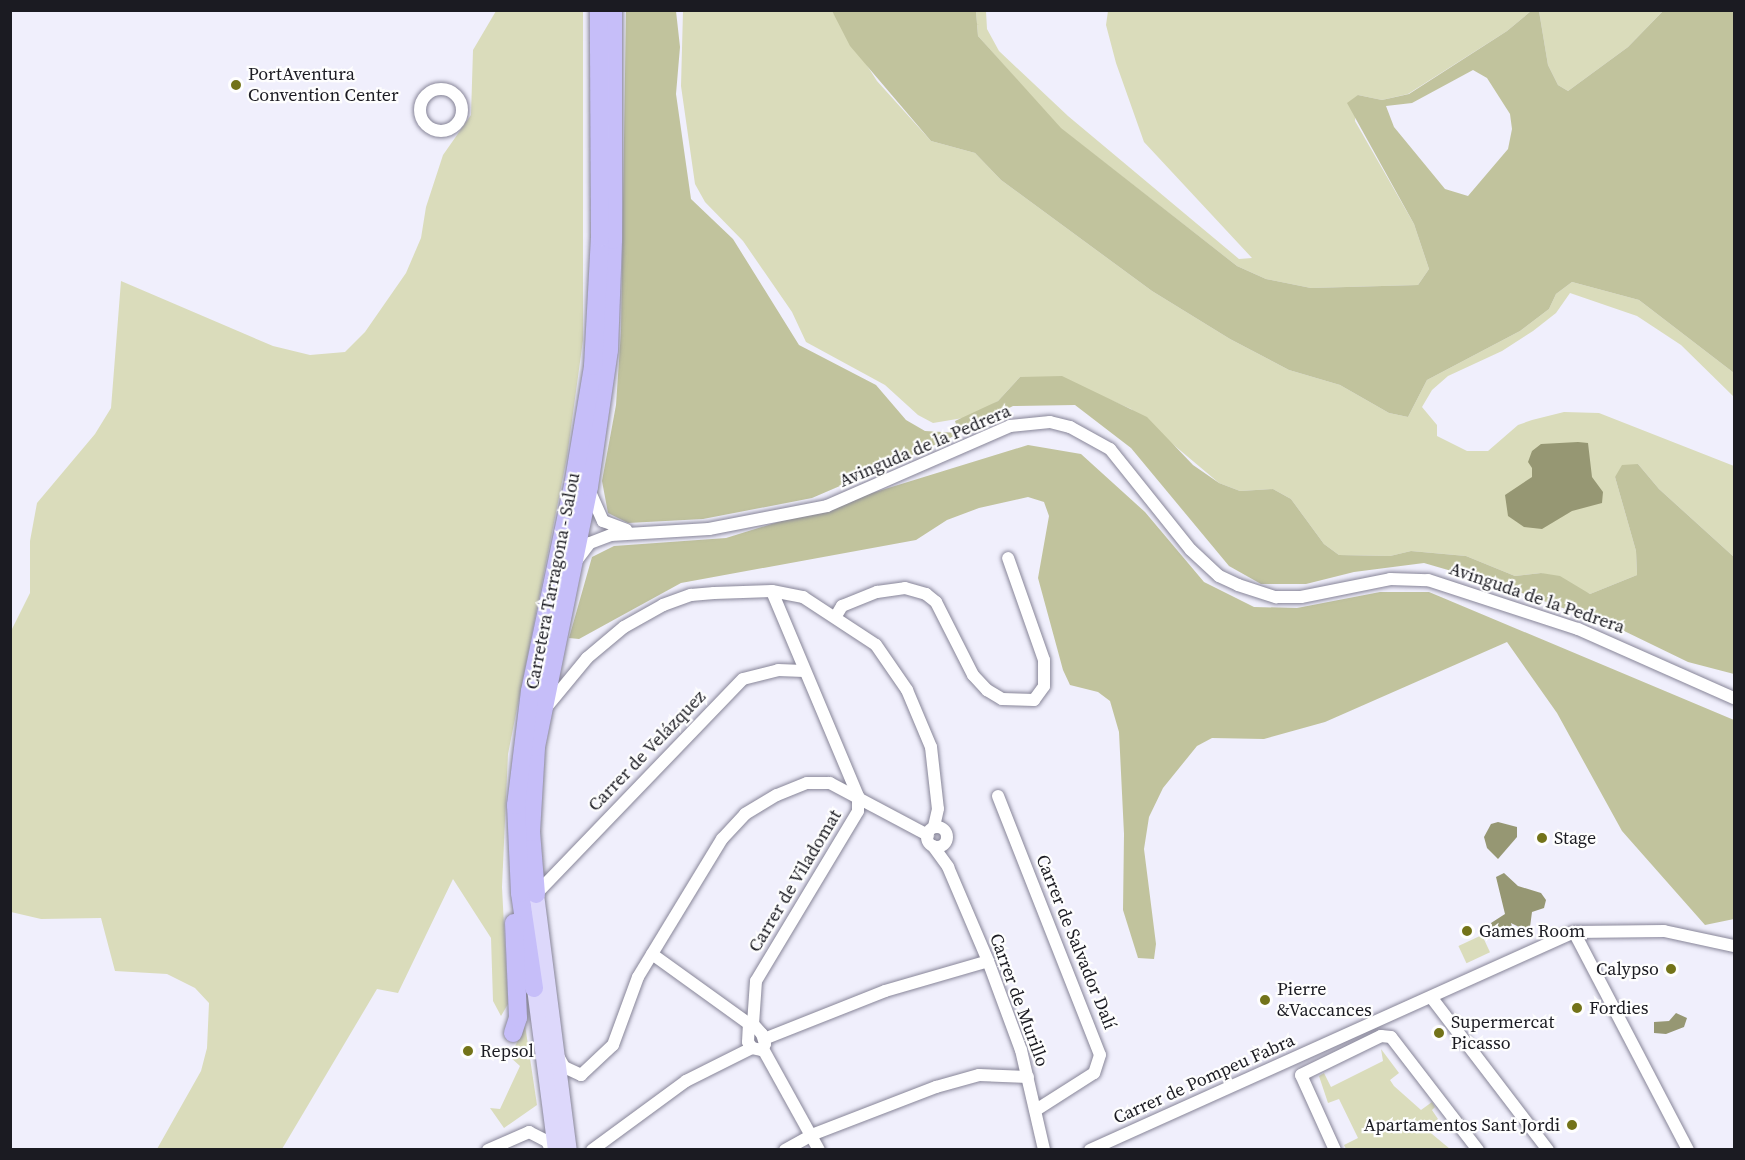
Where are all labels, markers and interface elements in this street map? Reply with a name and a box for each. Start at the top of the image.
place label: PortAventura Convention Center [248,64,399,106]
marker: PortAventura Convention Center [229,78,243,92]
street label: Avinguda de la Pedrera [836,400,1014,492]
street label: Carretera Tarragona - Salou [521,471,585,691]
street label: Avinguda de la Pedrera [1446,558,1628,638]
street label: Carrer de Velázquez [584,686,710,816]
street label: Carrer de Viladomat [744,806,846,956]
place label: Stage [1554,827,1596,849]
marker: Stage [1535,831,1549,845]
street label: Carrer de Salvador Dalí [1031,852,1121,1032]
place label: Games Room [1479,920,1585,942]
marker: Games Room [1460,924,1474,938]
street label: Carrer de Murillo [985,931,1053,1069]
place label: Calypso [1596,958,1659,980]
marker: Calypso [1664,962,1678,976]
place label: Pierre &Vaccances [1277,979,1372,1022]
marker: Pierre &Vaccances [1258,993,1272,1007]
place label: Fordies [1589,997,1649,1019]
marker: Fordies [1570,1001,1584,1015]
place label: Supermercat Picasso [1451,1012,1554,1054]
marker: Supermercat Picasso [1432,1026,1446,1040]
street label: Carrer de Pompeu Fabra [1110,1029,1298,1129]
place label: Repsol [480,1040,534,1062]
marker: Repsol [461,1044,475,1058]
place label: Apartamentos Sant Jordi [1364,1114,1560,1136]
marker: Apartamentos Sant Jordi [1565,1118,1579,1132]

